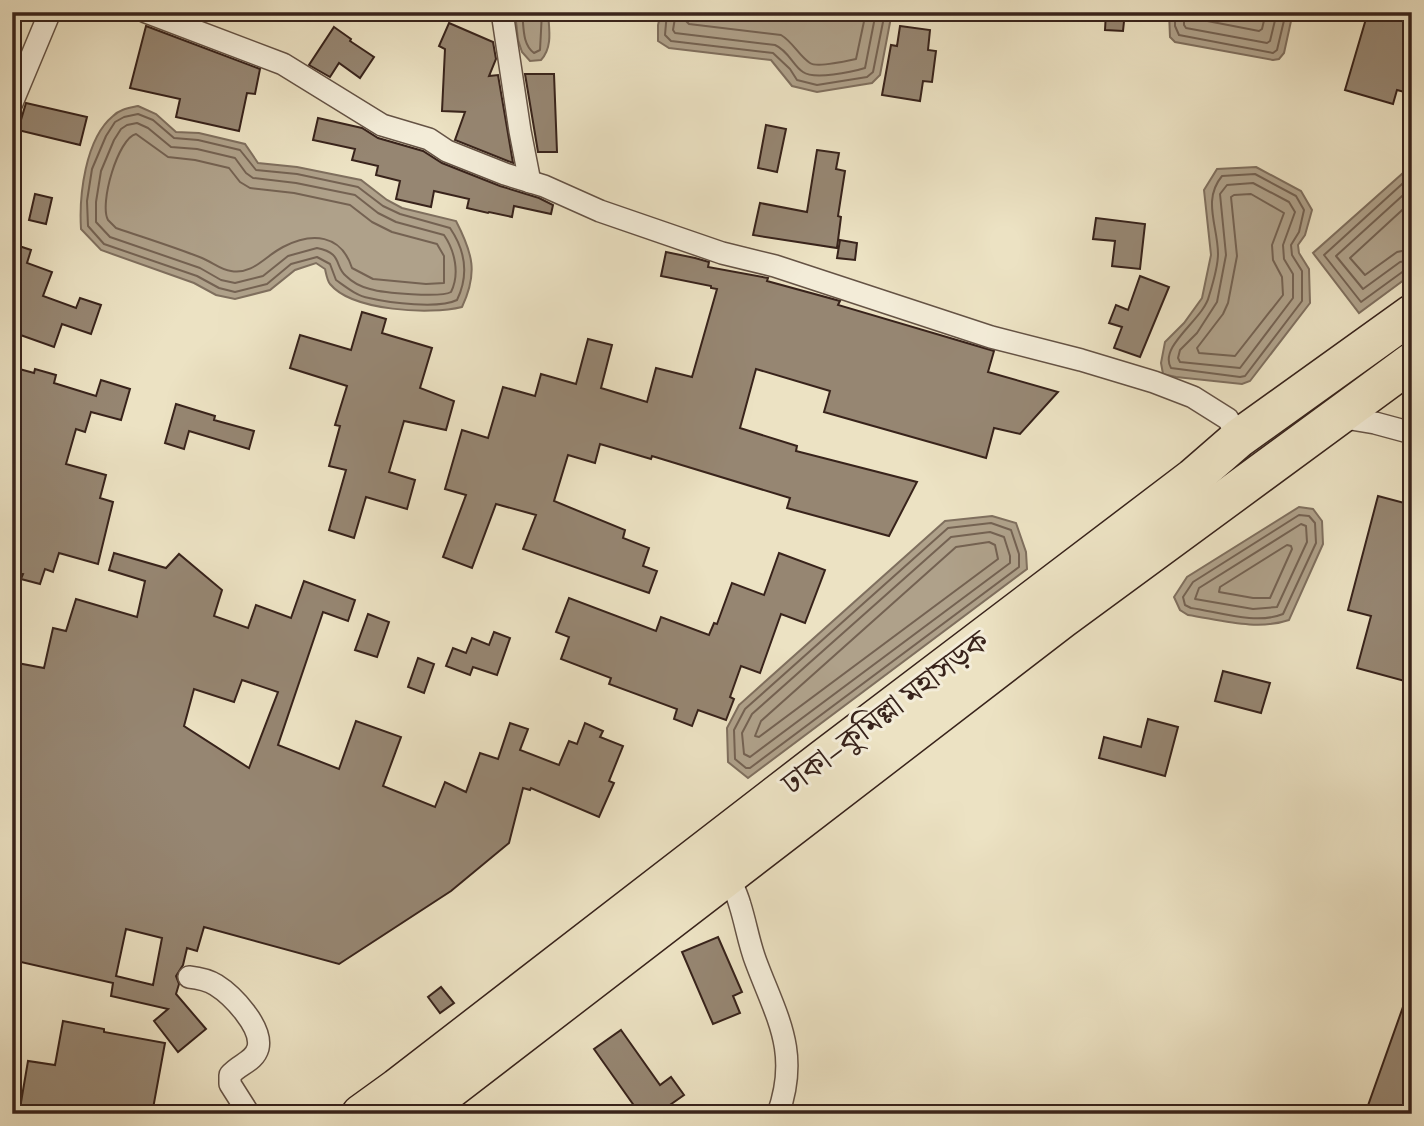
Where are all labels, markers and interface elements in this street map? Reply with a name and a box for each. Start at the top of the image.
street label: ঢাকা–কুমিল্লা মহাসড়ক [772,619,998,804]

